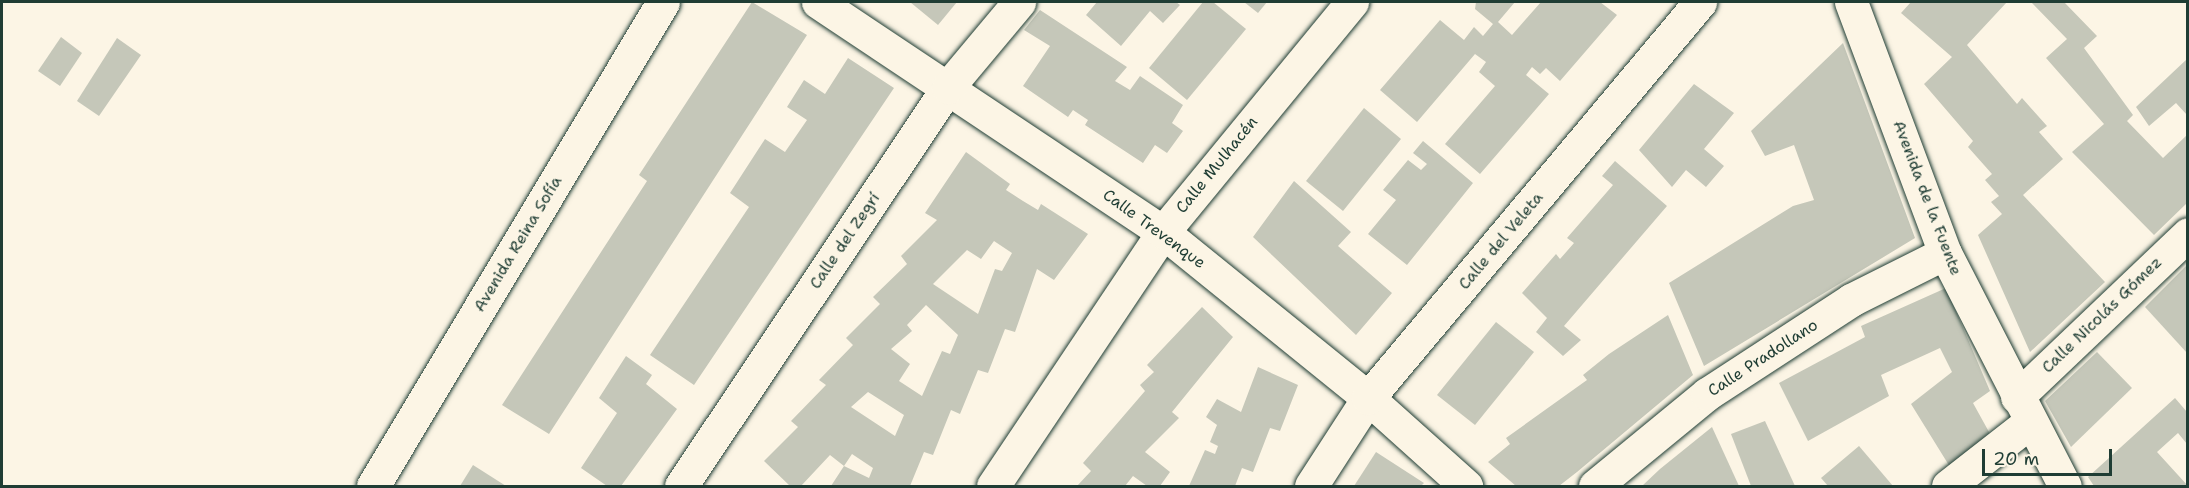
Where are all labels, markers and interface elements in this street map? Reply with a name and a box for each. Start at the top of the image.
street label: Calle Mulhacén [1172,113,1262,217]
street label: Avenida de la Fuente [1889,118,1965,278]
street label: Avenida Reina Sofía [470,173,566,315]
street label: Calle Trevenque [1099,185,1209,273]
street label: Calle del Veleta [1455,188,1547,294]
street label: Calle del Zegrí [806,189,884,293]
street label: Calle Nicolás Gómez [2038,253,2166,377]
street label: Calle Pradollano [1704,315,1822,401]
scale bar [1985,437,2116,475]
text: 20 m [1993,447,2039,471]

